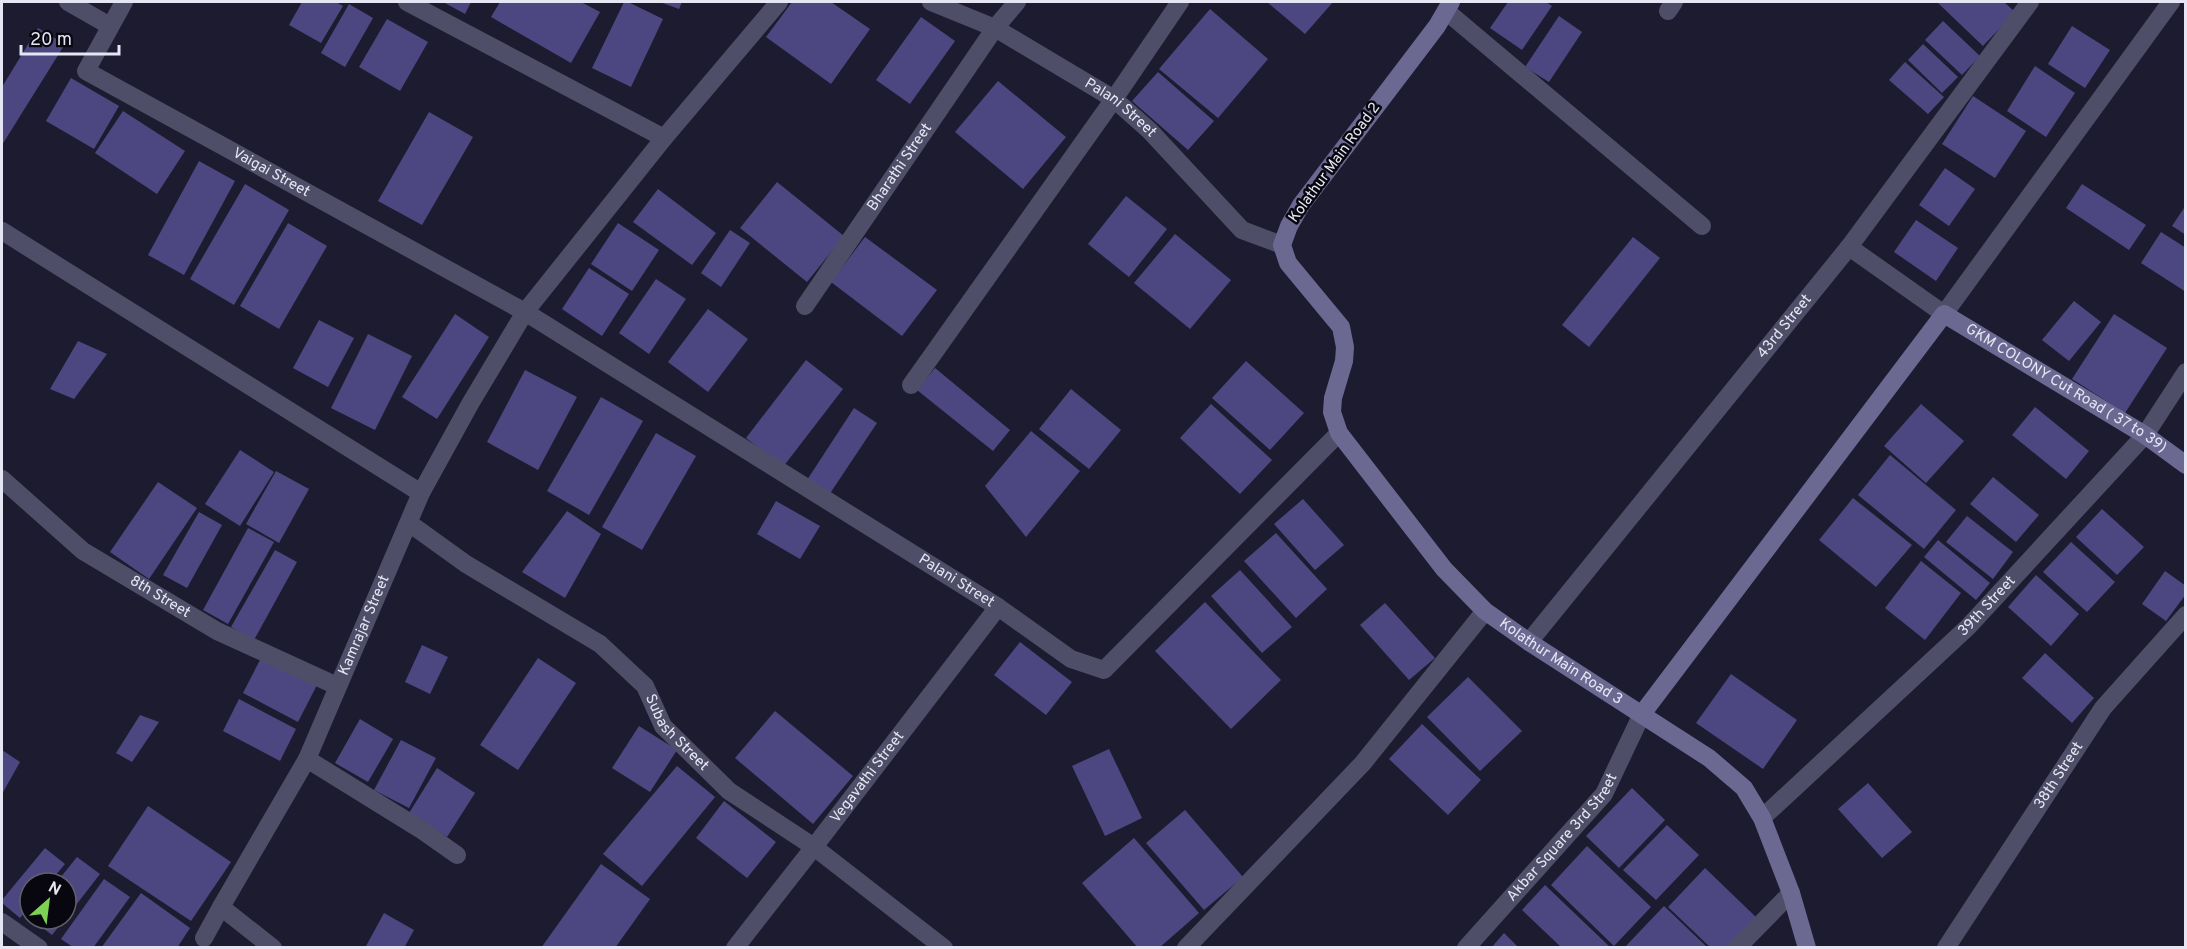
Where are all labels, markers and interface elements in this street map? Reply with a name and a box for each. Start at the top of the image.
scale bar [21,18,118,56]
text: 20 m [30,29,72,52]
street label: Palani Street [1081,74,1161,141]
street label: Kolathur Main Road 2 [1285,99,1385,227]
street label: Bharathi Street [863,120,936,215]
street label: Vaigai Street [229,144,313,202]
street label: 43rd Street [1753,291,1816,362]
street label: GKM COLONY Cut Road ( 37 to 39) [1962,320,2170,457]
street label: Palani Street [915,550,998,612]
street label: 8th Street [126,571,194,622]
street label: Kamrajar Street [334,572,394,678]
street label: 39th Street [1954,572,2020,641]
street label: Kolathur Main Road 3 [1495,614,1626,709]
street label: Subash Street [640,691,713,775]
street label: Vegavathi Street [826,728,909,827]
street label: 38th Street [2030,738,2088,813]
street label: Akbar Square 3rd Street [1503,770,1622,906]
north arrow [18,871,78,931]
text: N [44,878,64,901]

